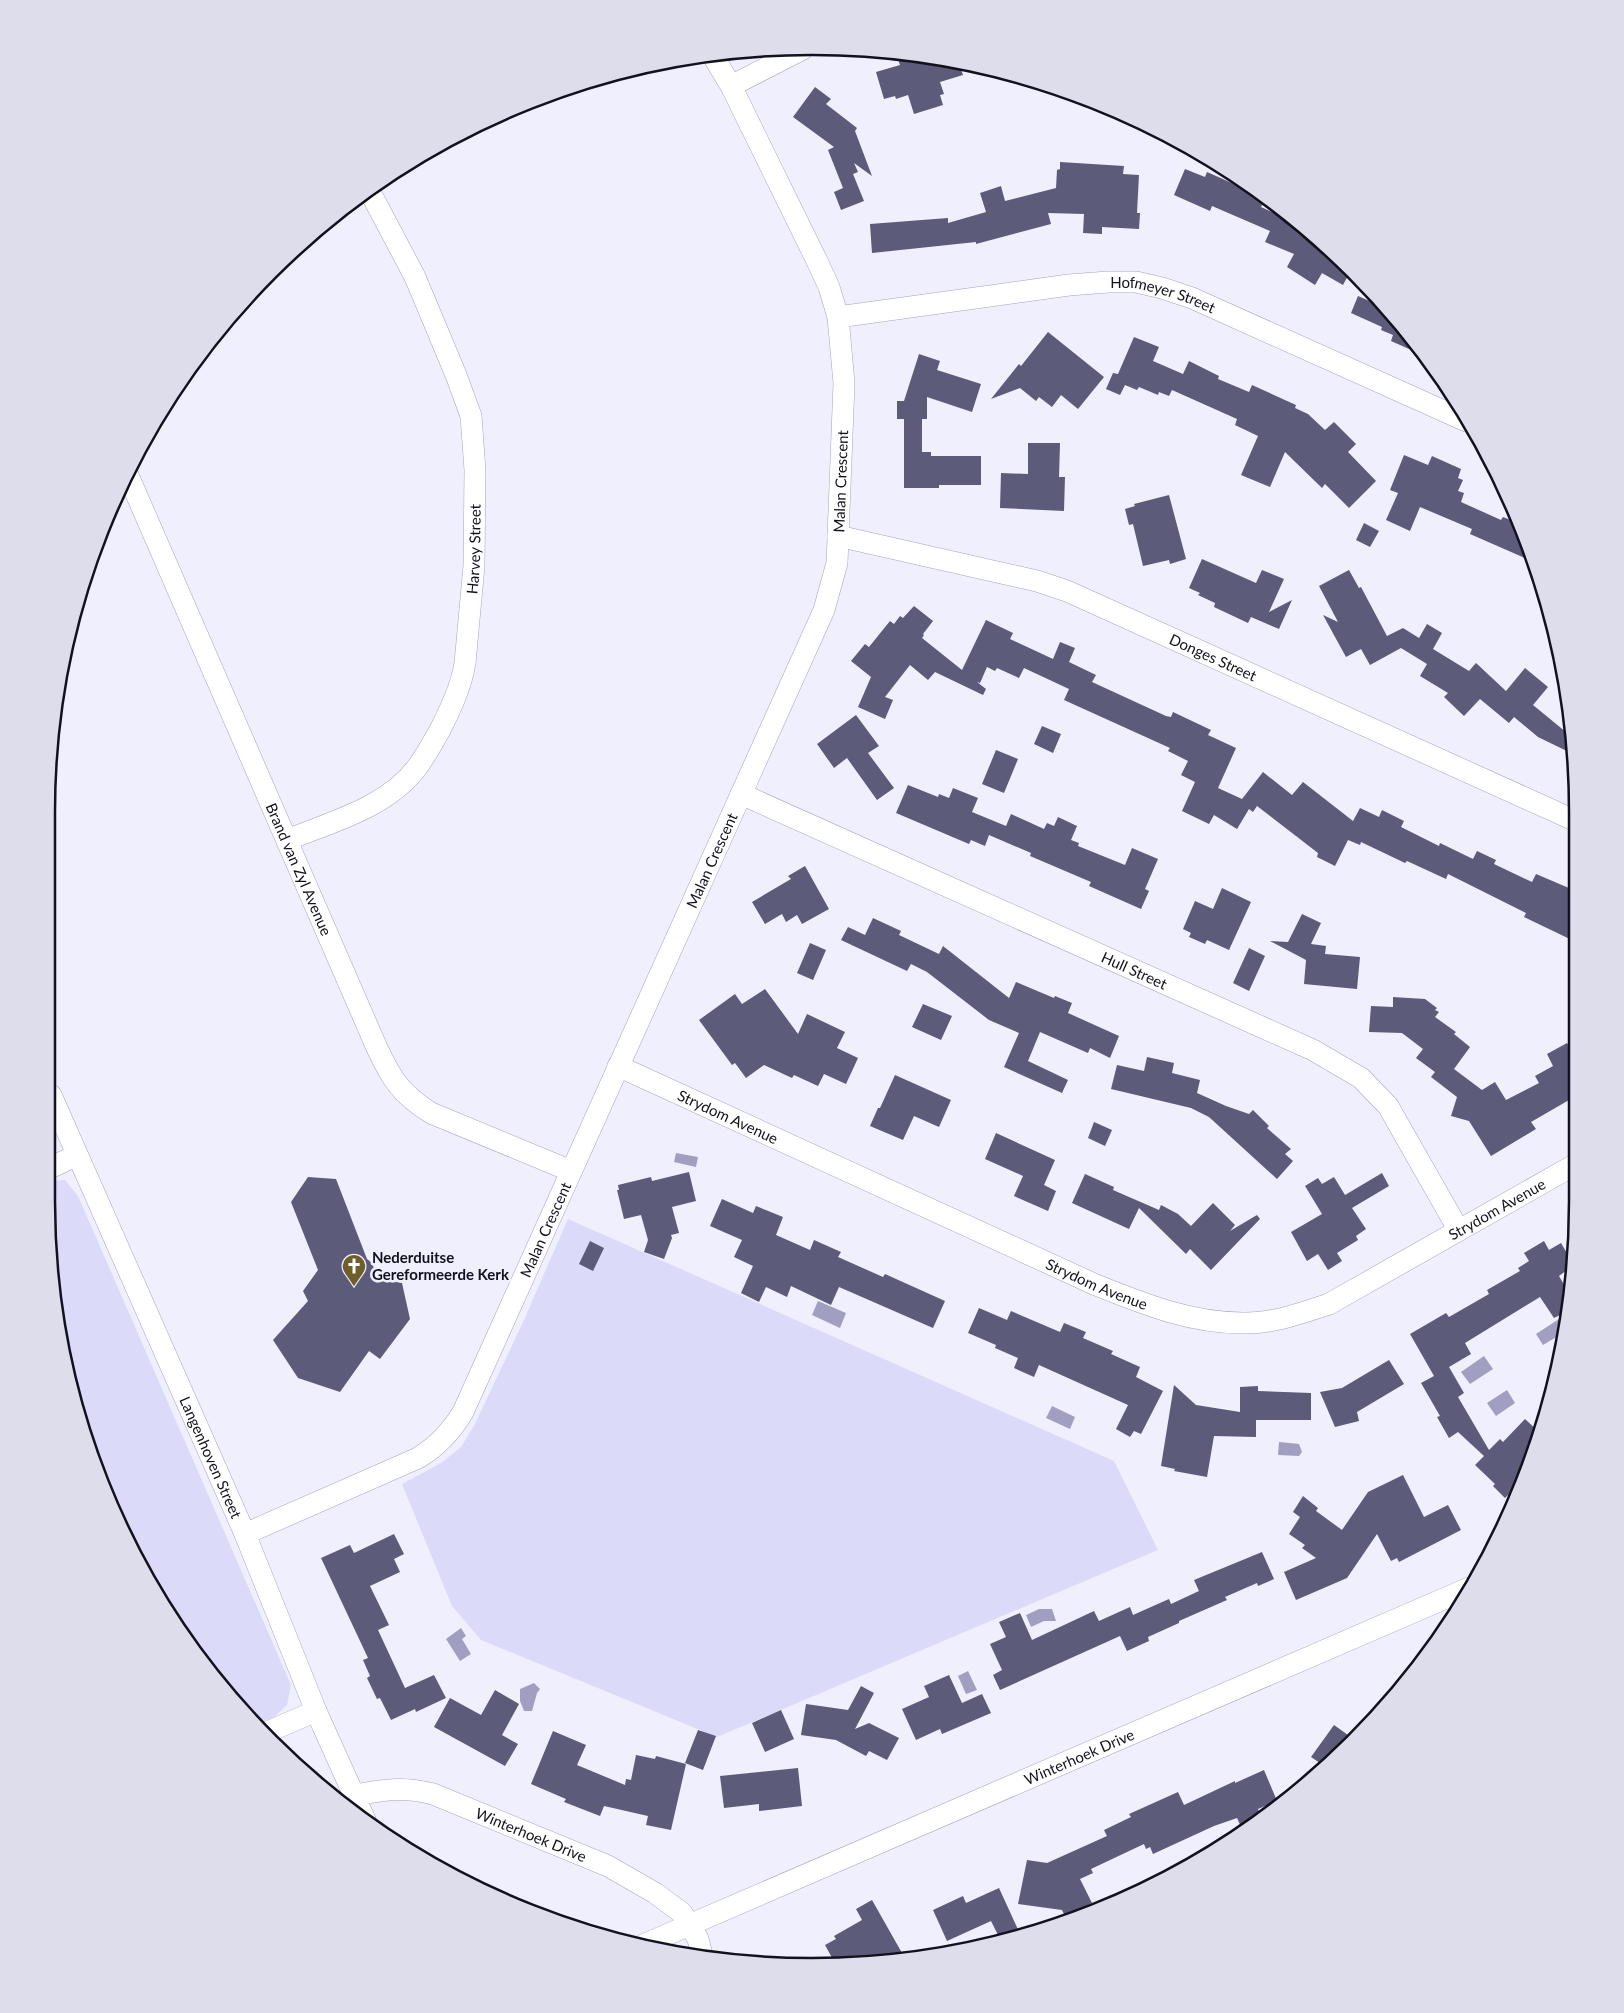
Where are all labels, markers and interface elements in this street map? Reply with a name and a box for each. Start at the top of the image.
street label: Hofmeyer Street [1110,273,1219,317]
street label: Malan Crescent [829,429,851,533]
street label: Harvey Street [462,503,484,595]
street label: Donges Street [1167,630,1260,685]
street label: Brand van Zyl Avenue [263,800,336,938]
street label: Malan Crescent [682,809,741,911]
street label: Hull Street [1099,948,1171,993]
street label: Strydom Avenue [675,1086,781,1147]
street label: Strydom Avenue [1445,1174,1548,1243]
street label: Malan Crescent [516,1179,575,1280]
place label: Nederduitse Gereformeerde Kerk [372,1248,510,1283]
church icon: Nederduitse Gereformeerde Kerk [341,1253,367,1287]
street label: Strydom Avenue [1043,1254,1150,1313]
street label: Langenhoven Street [176,1393,246,1522]
street label: Winterhoek Drive [1021,1725,1137,1788]
street label: Winterhoek Drive [473,1804,589,1865]

